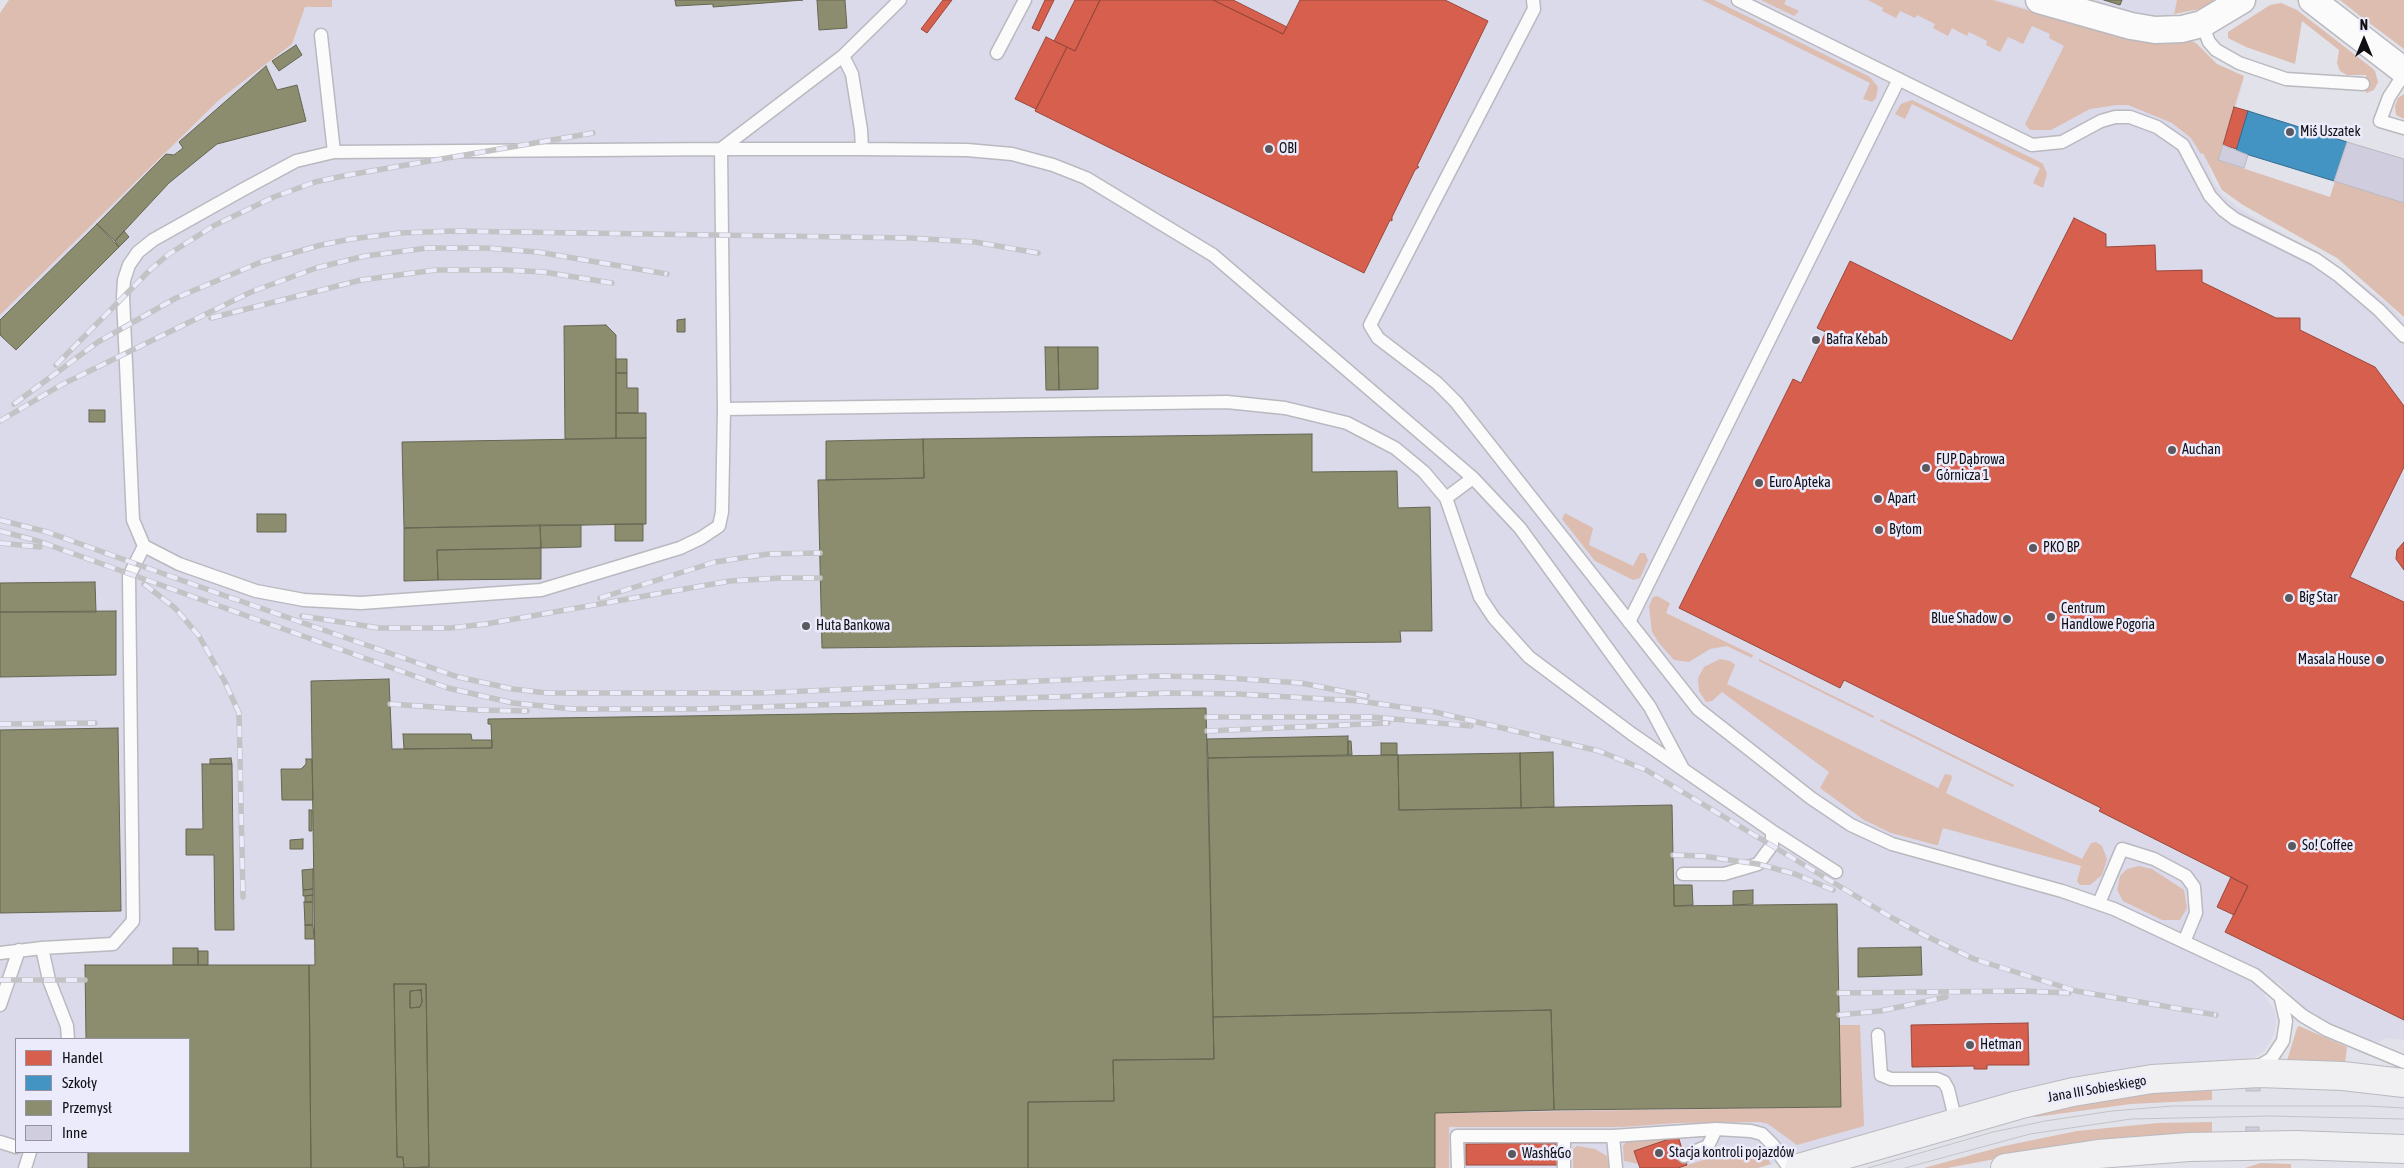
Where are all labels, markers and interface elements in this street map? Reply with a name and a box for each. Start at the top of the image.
north arrow [2339,15,2389,65]
text: N [2360,17,2368,33]
place label: Miś Uszatek [2300,124,2361,140]
marker: Miś Uszatek [2284,126,2296,138]
place label: OBI [1279,141,1297,157]
marker: OBI [1263,143,1275,155]
place label: Bafra Kebab [1826,332,1888,348]
marker: Bafra Kebab [1810,334,1822,346]
place label: Auchan [2182,442,2221,458]
marker: Auchan [2166,444,2178,456]
place label: FUP Dąbrowa Górnicza 1 [1936,452,2005,484]
marker: FUP Dąbrowa Górnicza 1 [1920,462,1932,474]
place label: Euro Apteka [1769,475,1831,491]
marker: Euro Apteka [1753,477,1765,489]
place label: Apart [1888,491,1916,507]
marker: Apart [1872,493,1884,505]
place label: Bytom [1889,522,1922,538]
marker: Bytom [1873,524,1885,536]
place label: PKO BP [2043,540,2080,556]
marker: PKO BP [2027,542,2039,554]
place label: Big Star [2299,590,2337,606]
marker: Big Star [2283,592,2295,604]
place label: Centrum Handlowe Pogoria [2061,601,2155,634]
place label: Blue Shadow [1931,611,1997,627]
marker: Centrum Handlowe Pogoria [2045,611,2057,623]
marker: Blue Shadow [2001,613,2013,625]
place label: Huta Bankowa [816,618,890,634]
marker: Huta Bankowa [800,620,812,632]
place label: Masala House [2298,652,2370,668]
marker: Masala House [2374,654,2386,666]
place label: So! Coffee [2302,838,2353,854]
marker: So! Coffee [2286,840,2298,852]
place label: Hetman [1980,1037,2022,1053]
legend [15,1038,190,1153]
marker: Hetman [1964,1039,1976,1051]
text: Handel [62,1049,103,1066]
street label: Jana III Sobieskiego [2046,1072,2148,1106]
text: Szkoły [62,1074,97,1091]
text: Przemysł [62,1099,112,1116]
text: Inne [62,1124,87,1141]
place label: Stacja kontroli pojazdów [1669,1145,1794,1161]
place label: Wash&Go [1522,1146,1571,1162]
marker: Stacja kontroli pojazdów [1653,1147,1665,1159]
marker: Wash&Go [1506,1148,1518,1160]

